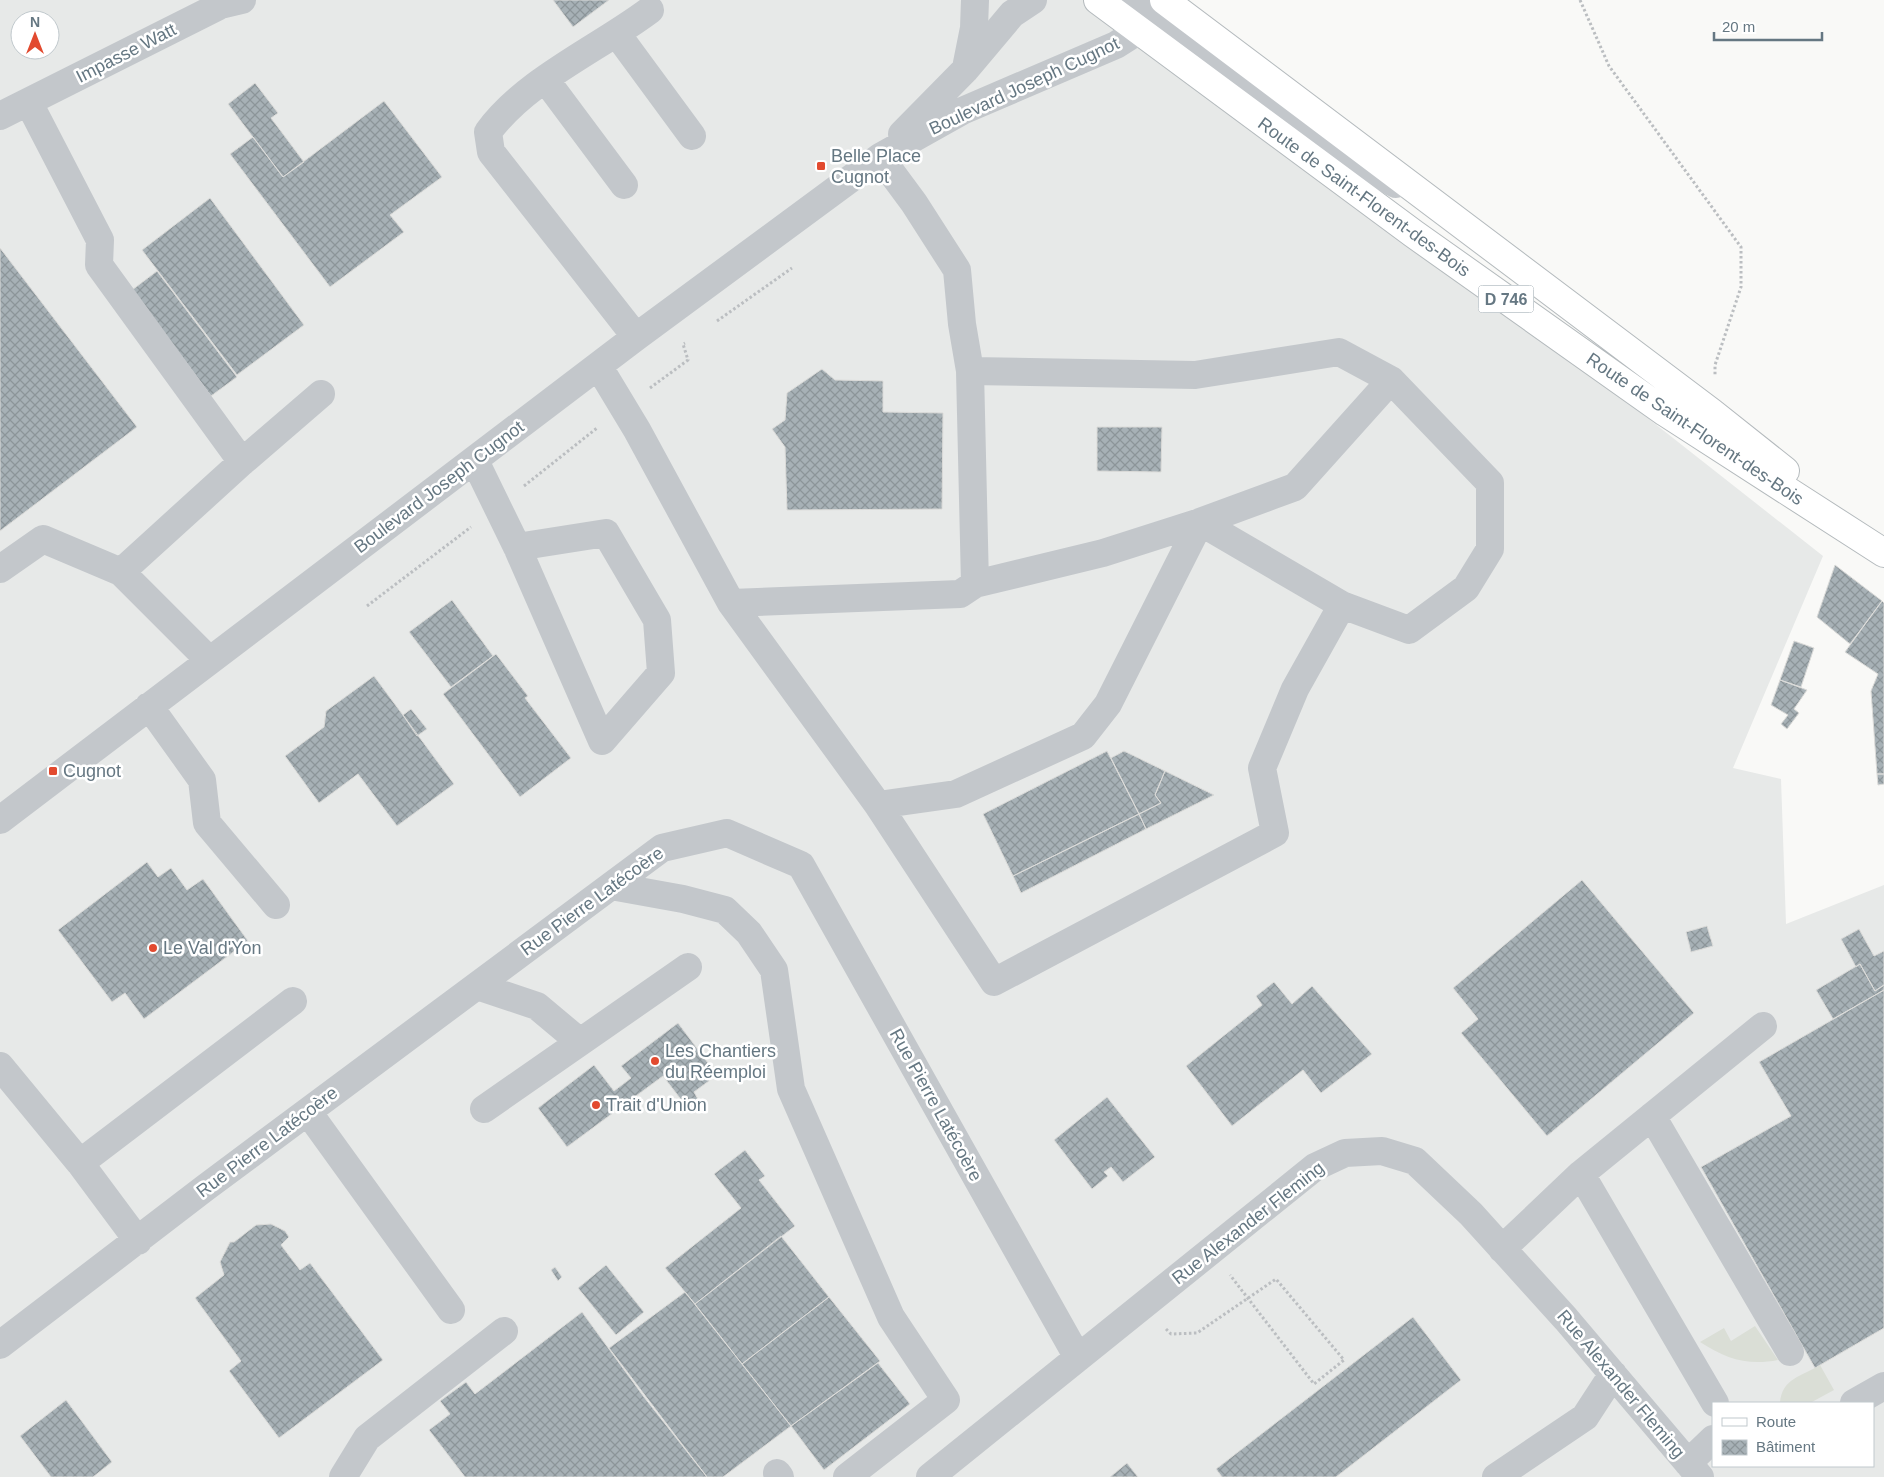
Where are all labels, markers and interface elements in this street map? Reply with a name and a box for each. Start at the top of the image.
north arrow [10,10,60,60]
scale bar [1714,10,1822,42]
text: N [30,14,40,30]
text: 20 m [1722,18,1755,35]
street label: Impasse Watt [73,19,179,87]
street label: Boulevard Joseph Cugnot [926,33,1122,139]
street label: Route de Saint-Florent-des-Bois [1254,113,1474,281]
place label: Belle Place Cugnot [831,146,921,187]
marker: Belle Place Cugnot [815,160,827,172]
road number: D 746 [1478,286,1534,312]
street label: Route de Saint-Florent-des-Bois [1583,349,1807,509]
street label: Boulevard Joseph Cugnot [350,417,528,557]
place label: Cugnot [63,761,121,781]
marker: Cugnot [47,765,59,777]
street label: Rue Pierre Latécoère [517,843,667,959]
place label: Le Val d'Yon [163,938,262,958]
marker: Le Val d'Yon [147,942,159,954]
street label: Rue Pierre Latécoère [886,1025,986,1185]
place label: Les Chantiers du Réemploi [665,1041,776,1082]
marker: Les Chantiers du Réemploi [649,1055,661,1067]
street label: Rue Pierre Latécoère [193,1083,341,1201]
place label: Trait d'Union [606,1095,707,1115]
marker: Trait d'Union [590,1099,602,1111]
street label: Rue Alexander Fleming [1168,1158,1328,1288]
street label: Rue Alexander Fleming [1553,1306,1689,1462]
legend [1712,1402,1874,1467]
text: Route [1756,1413,1796,1430]
text: Bâtiment [1756,1438,1816,1455]

